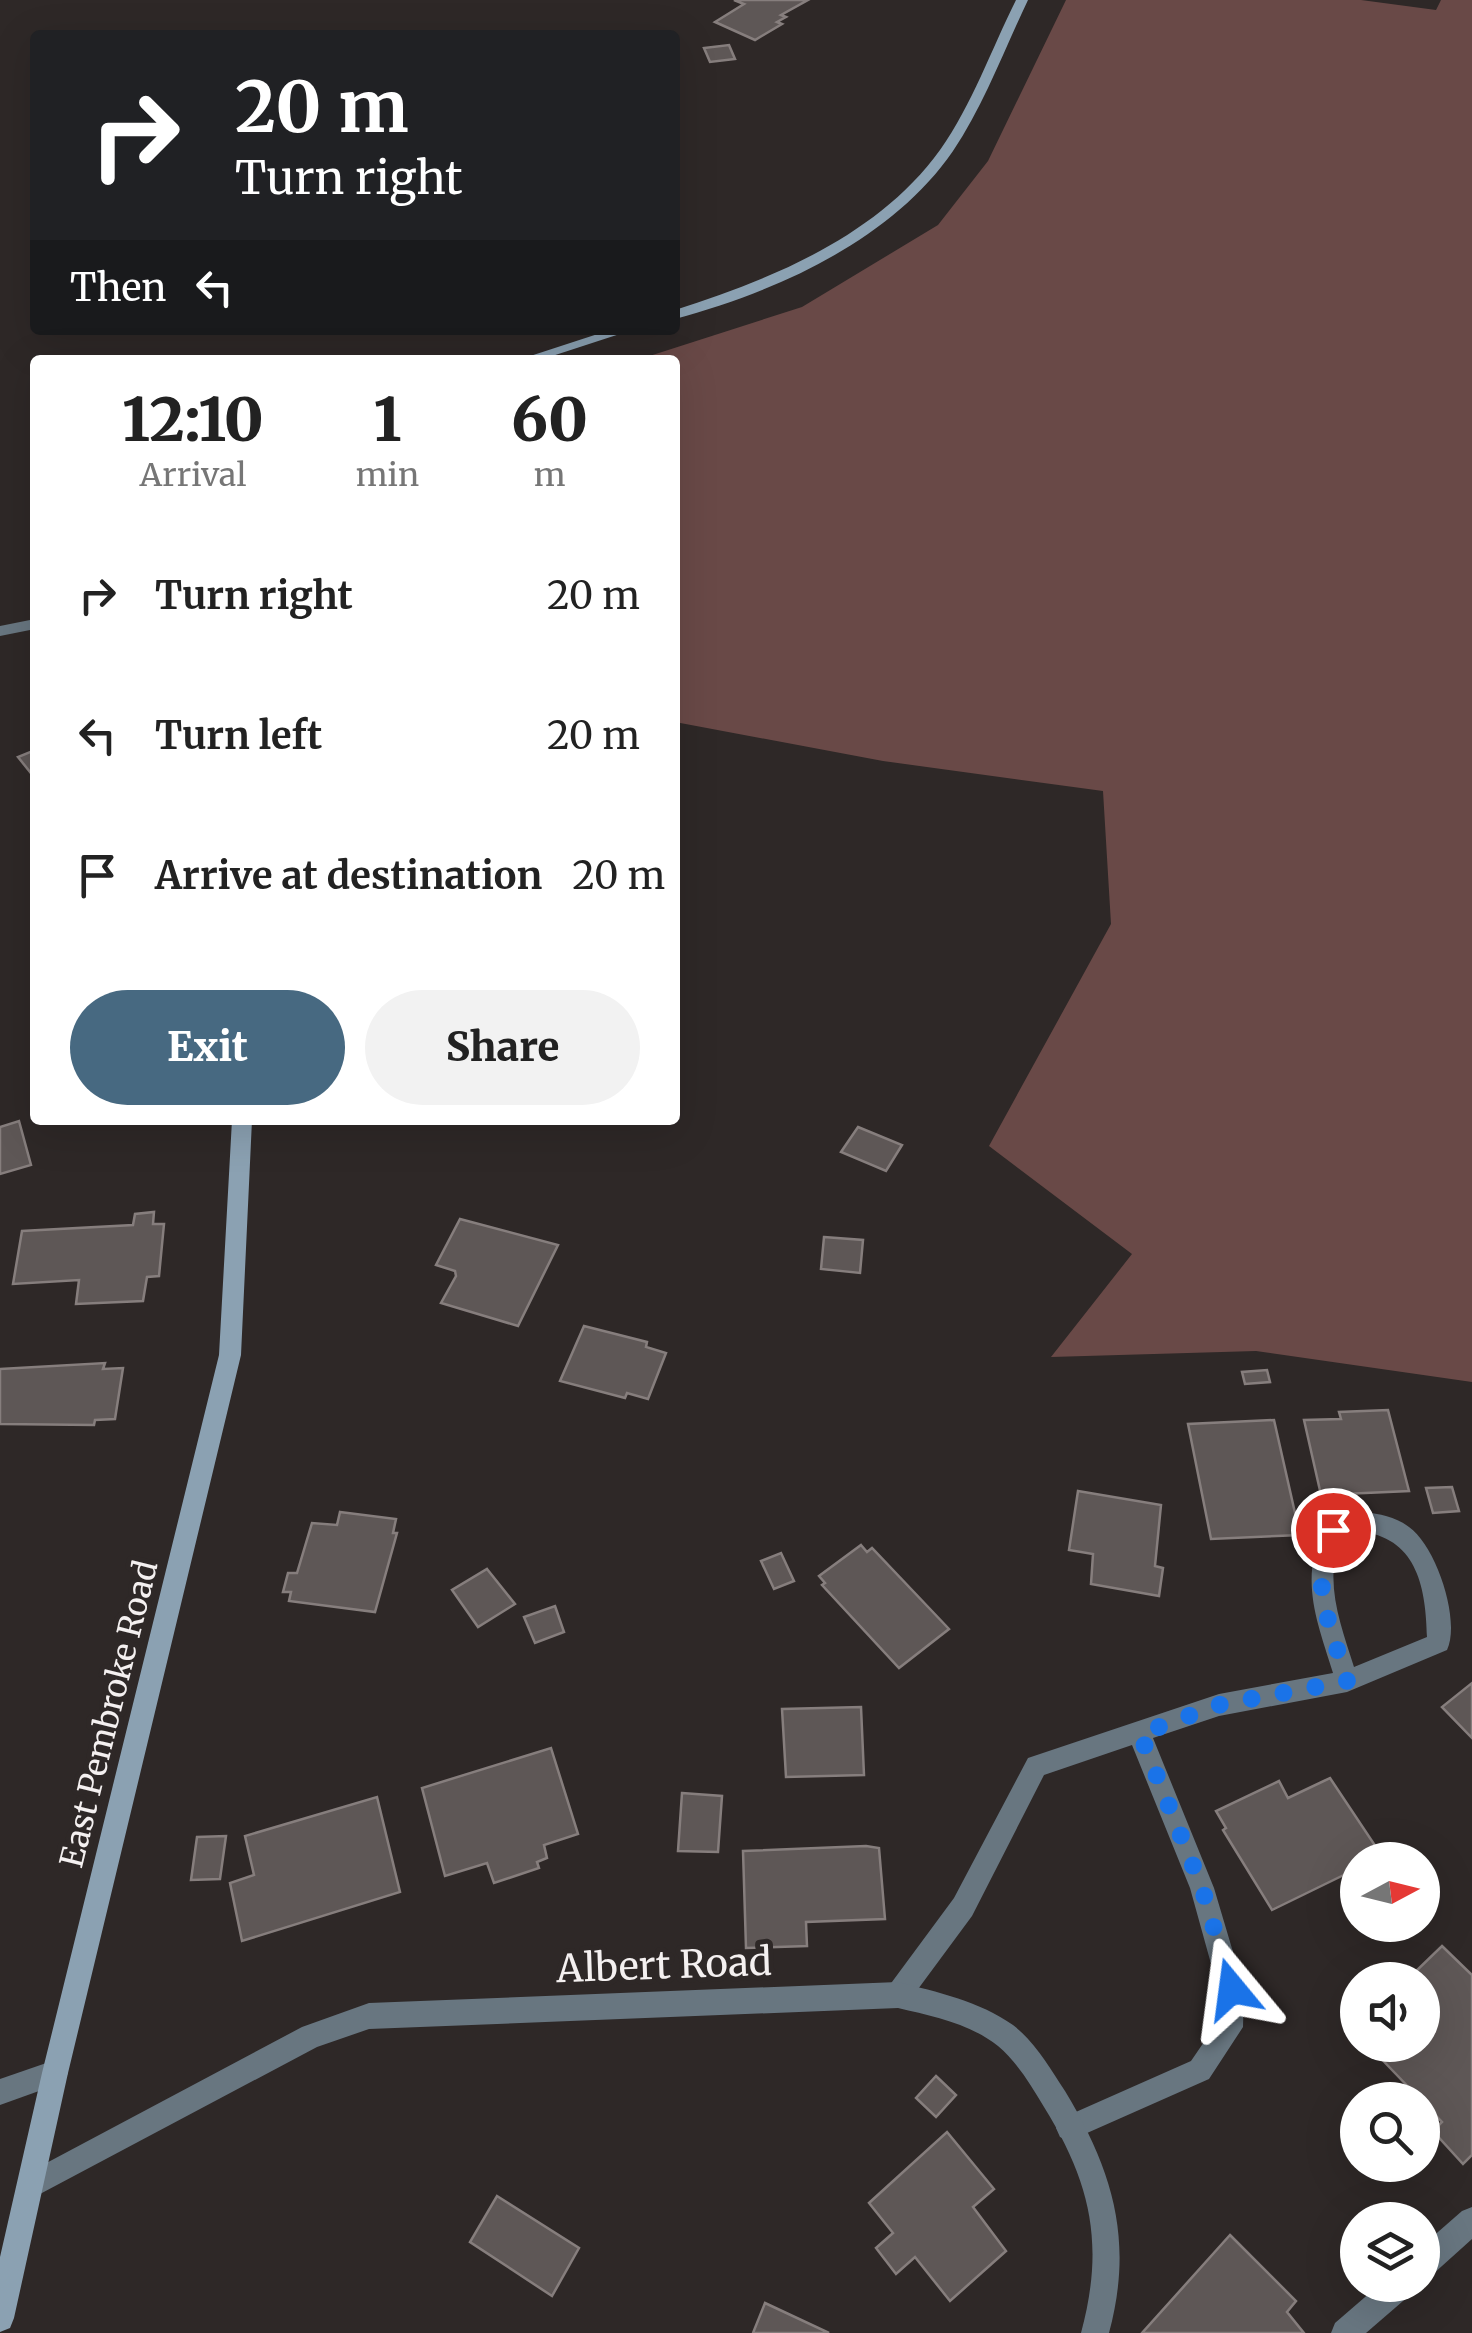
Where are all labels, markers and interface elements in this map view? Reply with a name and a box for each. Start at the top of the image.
text: 20 m [235,63,409,151]
icon: right [70,70,200,200]
text: Turn right [235,150,463,206]
icon: left [187,260,242,315]
text: Then [70,264,167,311]
text: 12:10 [122,382,264,457]
text: 1 [373,382,402,457]
text: 60 [511,382,588,457]
text: Arrival [139,455,246,495]
text: min [356,455,419,495]
text: m [534,455,565,495]
icon: right [70,568,125,623]
text: Turn right [155,572,353,619]
text: 20 m [547,572,640,619]
icon: left [70,708,125,763]
text: Turn left [155,712,322,759]
text: 20 m [547,712,640,759]
icon: arrive [70,848,125,903]
text: Arrive at destination [155,852,542,899]
text: 20 m [572,852,665,899]
button: Exit [70,990,345,1105]
button: Share [365,990,640,1105]
pin [1291,1488,1376,1573]
icon: arrive [1306,1503,1361,1558]
street label: East Pembroke Road [51,1556,167,1872]
north arrow [1340,1842,1440,1942]
map controls [1340,1842,1440,2302]
position arrow [1180,1937,1284,2041]
street label: Albert Road [554,1938,773,1992]
button: sound [1340,1962,1440,2062]
button: search [1340,2082,1440,2182]
button: layers [1340,2202,1440,2302]

